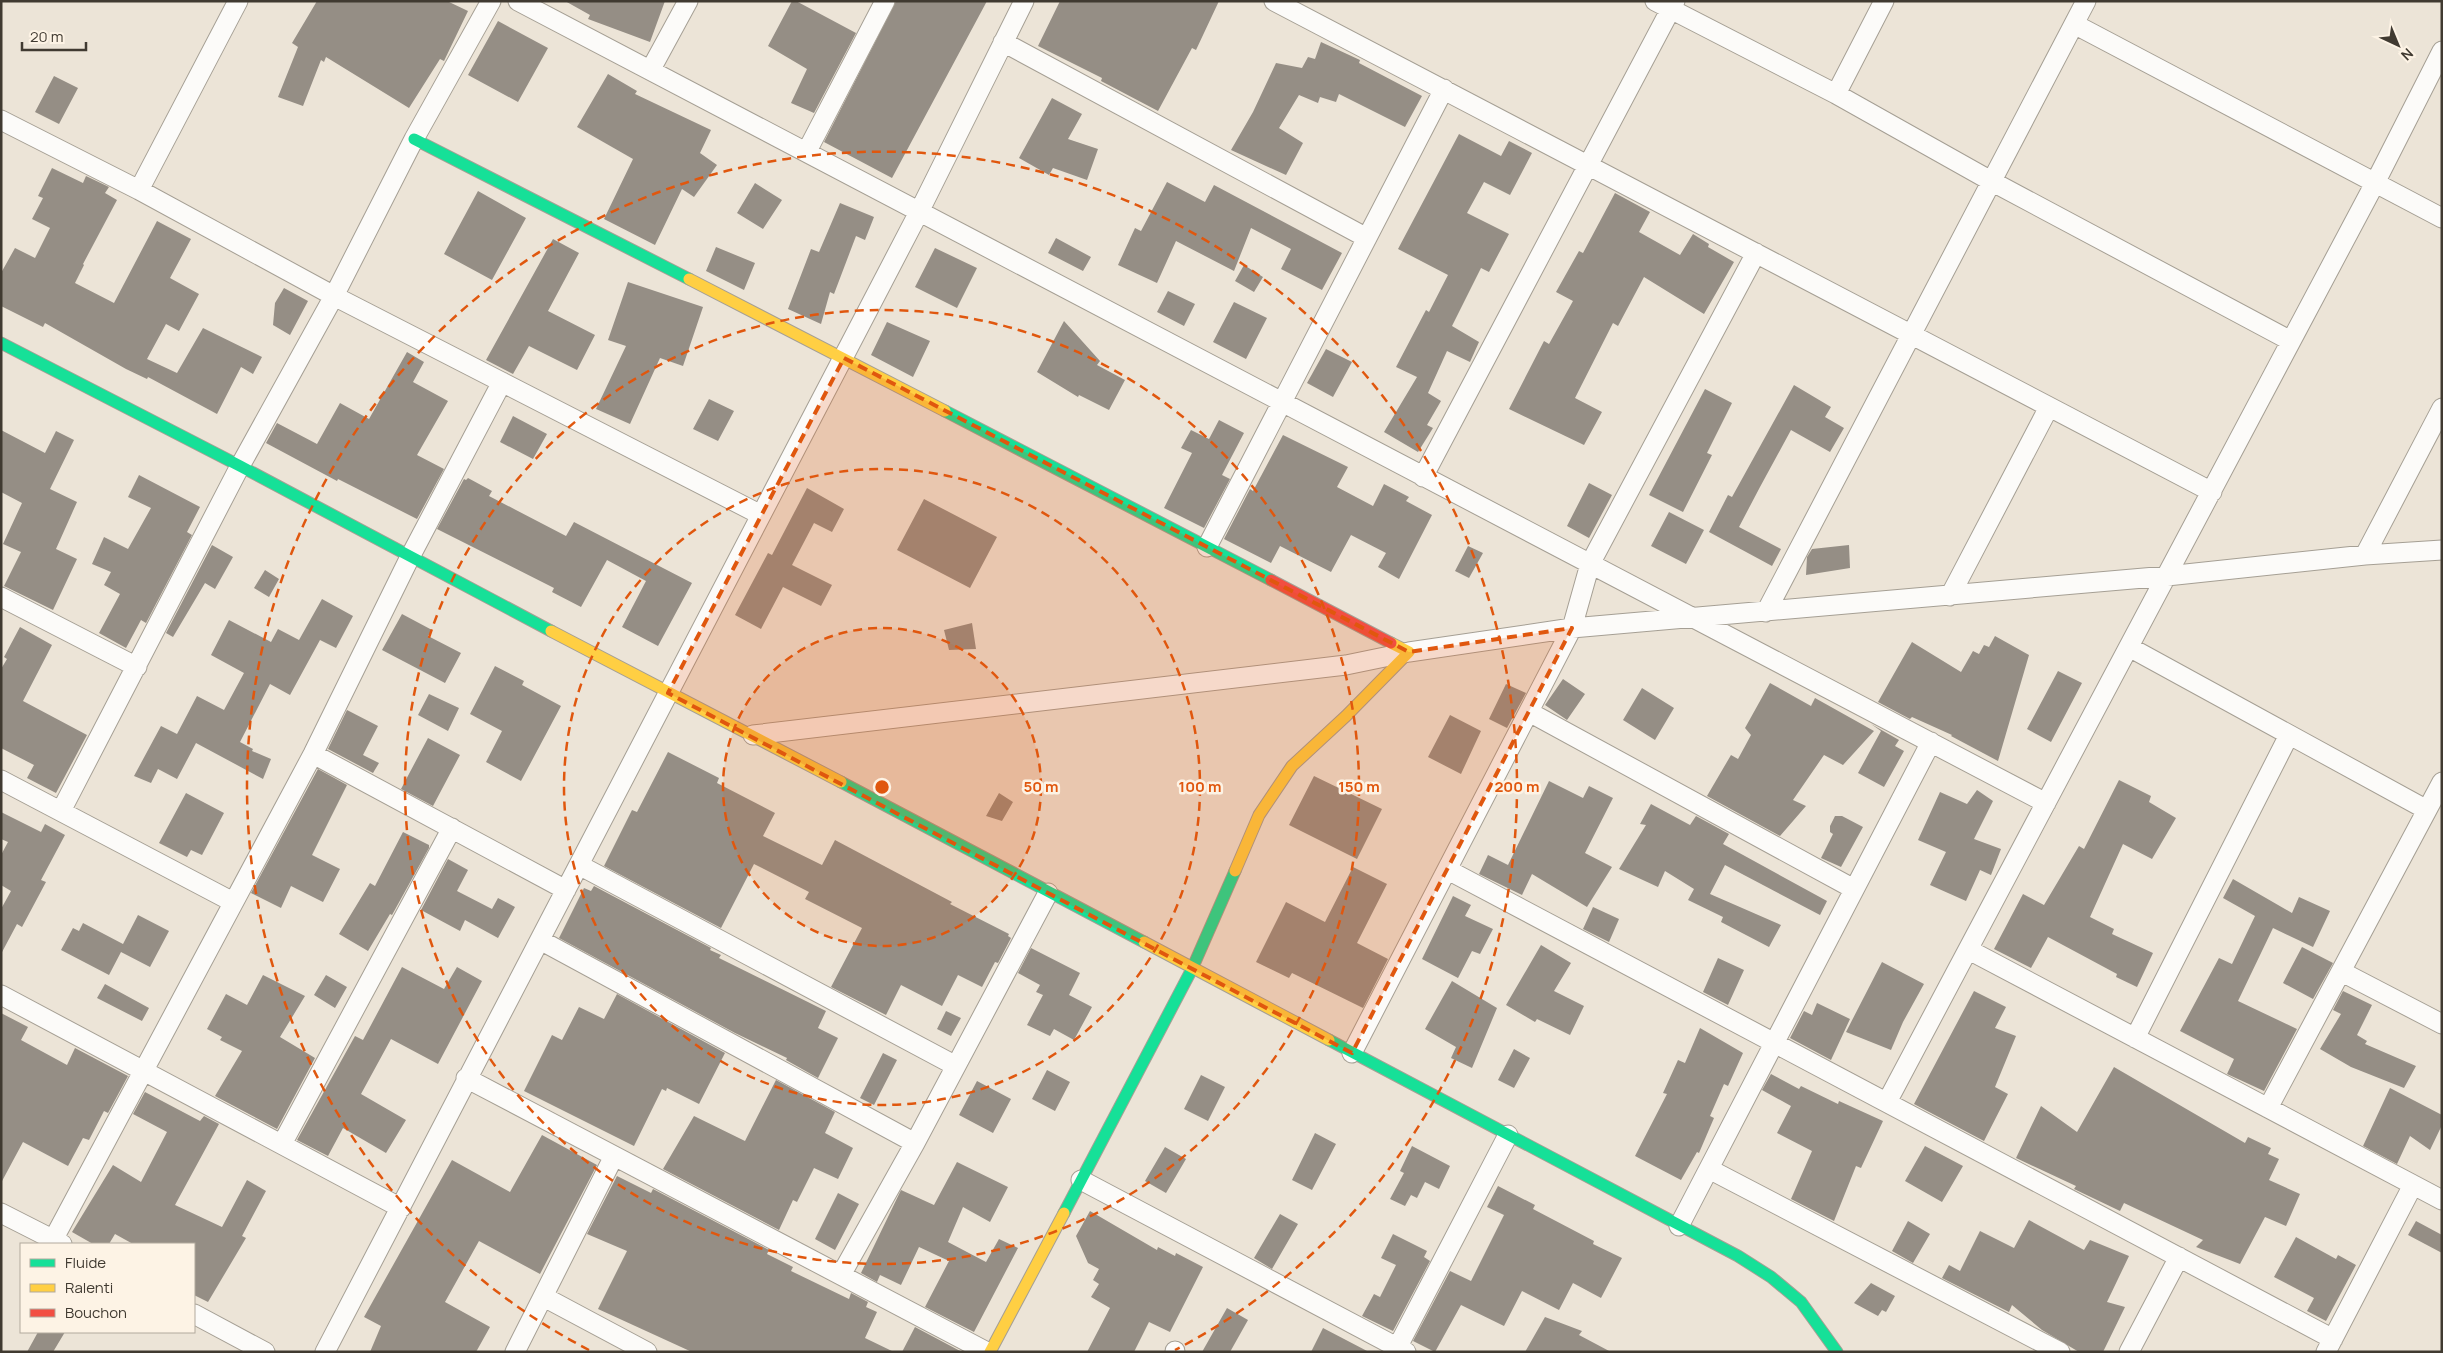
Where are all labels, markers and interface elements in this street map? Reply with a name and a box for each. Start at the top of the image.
scale bar [22,20,86,52]
north arrow [2373,20,2423,70]
text: 20 m [30,26,63,47]
text: N [2397,44,2418,65]
text: 50 m [1023,776,1059,797]
text: 100 m [1179,776,1221,797]
text: 150 m [1338,776,1380,797]
text: 200 m [1494,776,1540,797]
centre of rings [873,778,891,796]
legend [20,1243,195,1333]
text: Fluide [65,1252,106,1273]
text: Ralenti [65,1277,113,1298]
text: Bouchon [65,1302,127,1323]

